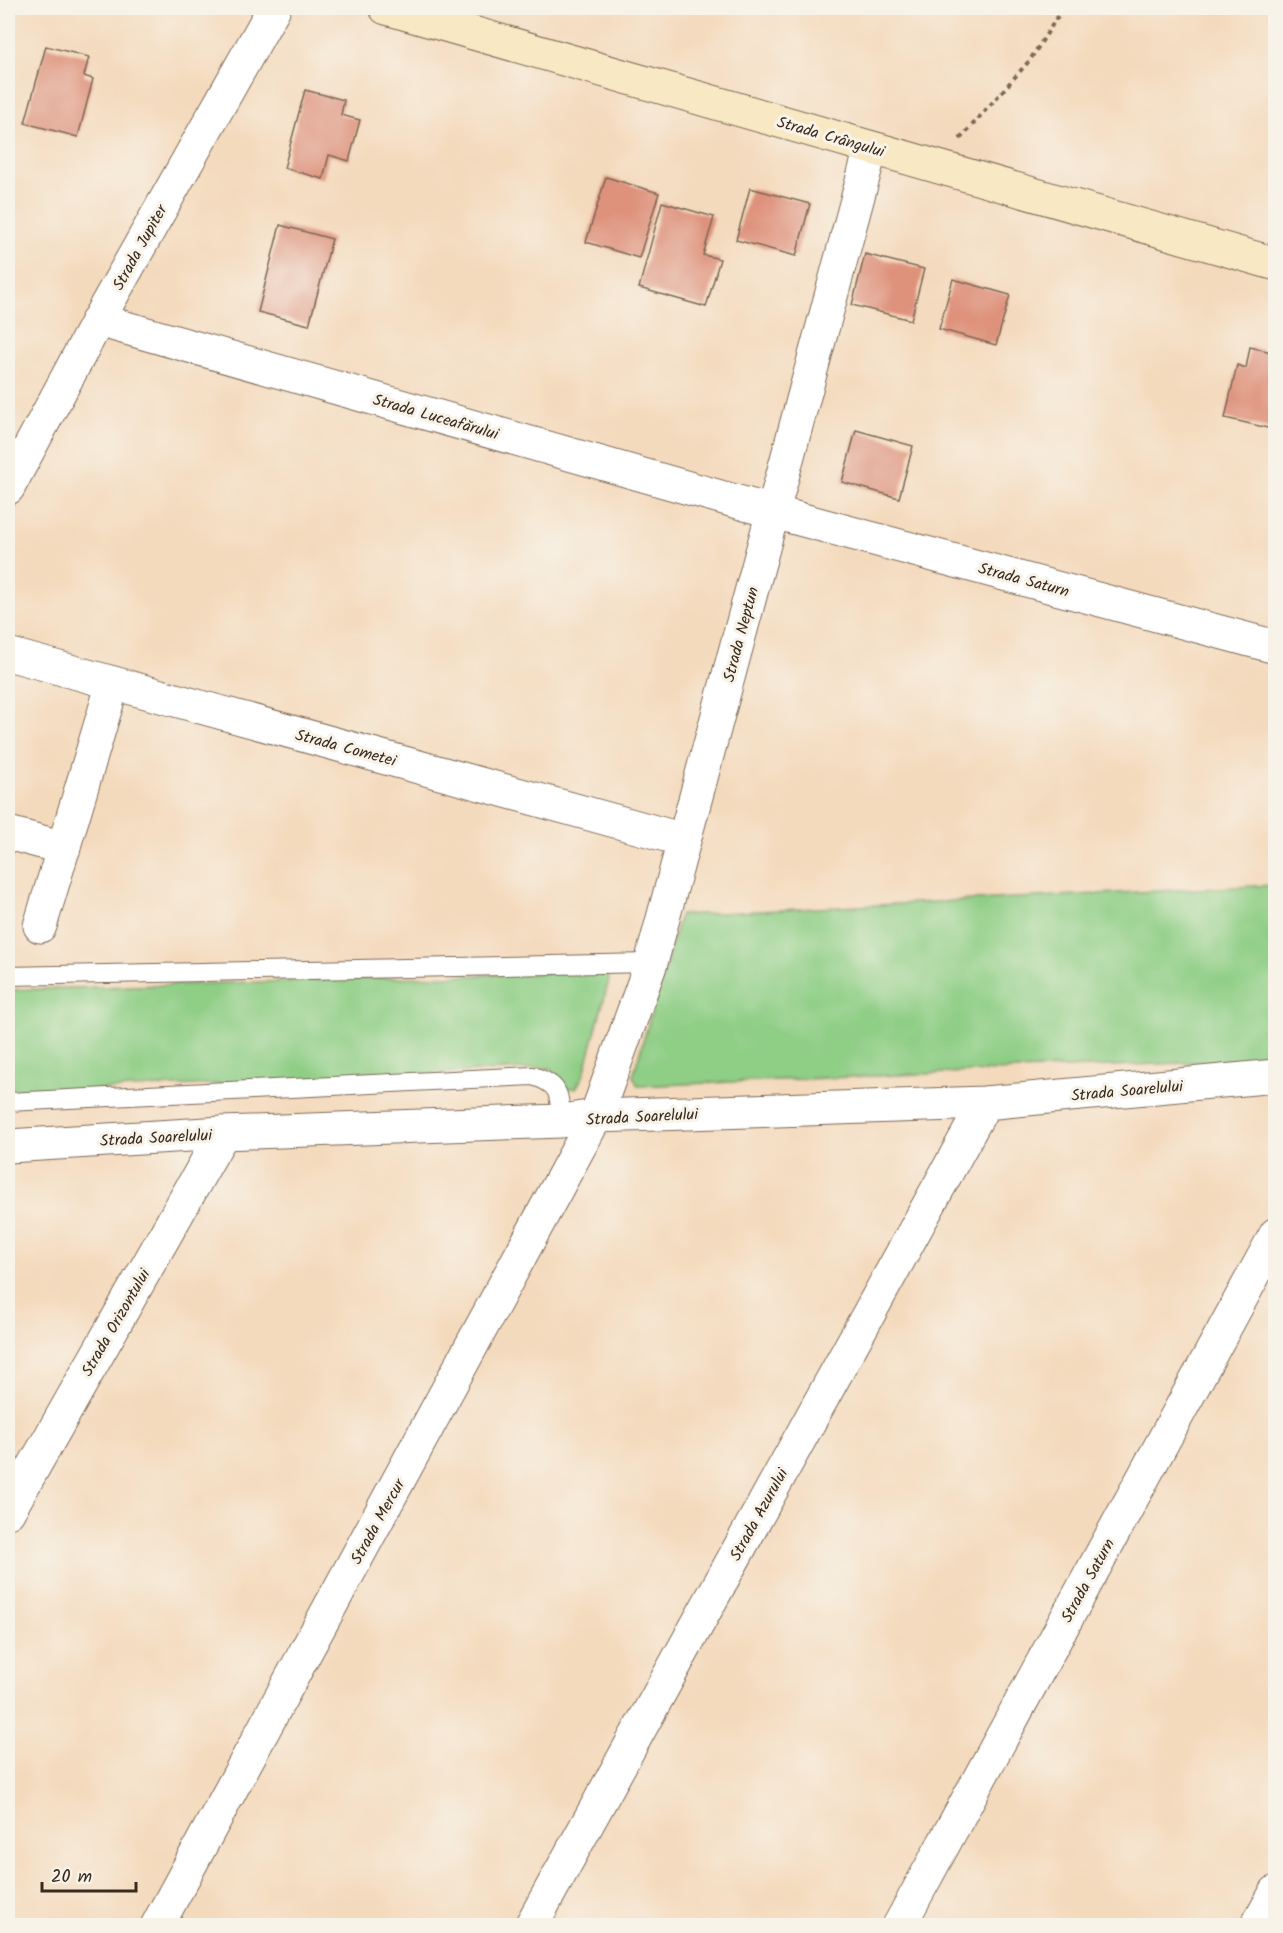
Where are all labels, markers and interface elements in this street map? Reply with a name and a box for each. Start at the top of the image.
street label: Strada Crângului [774,110,889,165]
street label: Strada Jupiter [106,199,175,295]
street label: Strada Luceafărului [370,388,502,448]
street label: Strada Saturn [975,556,1072,605]
street label: Strada Neptun [717,584,766,685]
street label: Strada Cometei [292,723,400,774]
street label: Strada Soarelului [1070,1074,1185,1109]
street label: Strada Soarelului [585,1102,700,1133]
street label: Strada Soarelului [99,1123,214,1154]
street label: Strada Orizontului [75,1263,158,1381]
street label: Strada Azurului [724,1463,796,1566]
street label: Strada Mercur [344,1473,413,1569]
street label: Strada Saturn [1055,1534,1122,1628]
scale bar [42,1855,136,1893]
text: 20 m [51,1863,92,1892]

